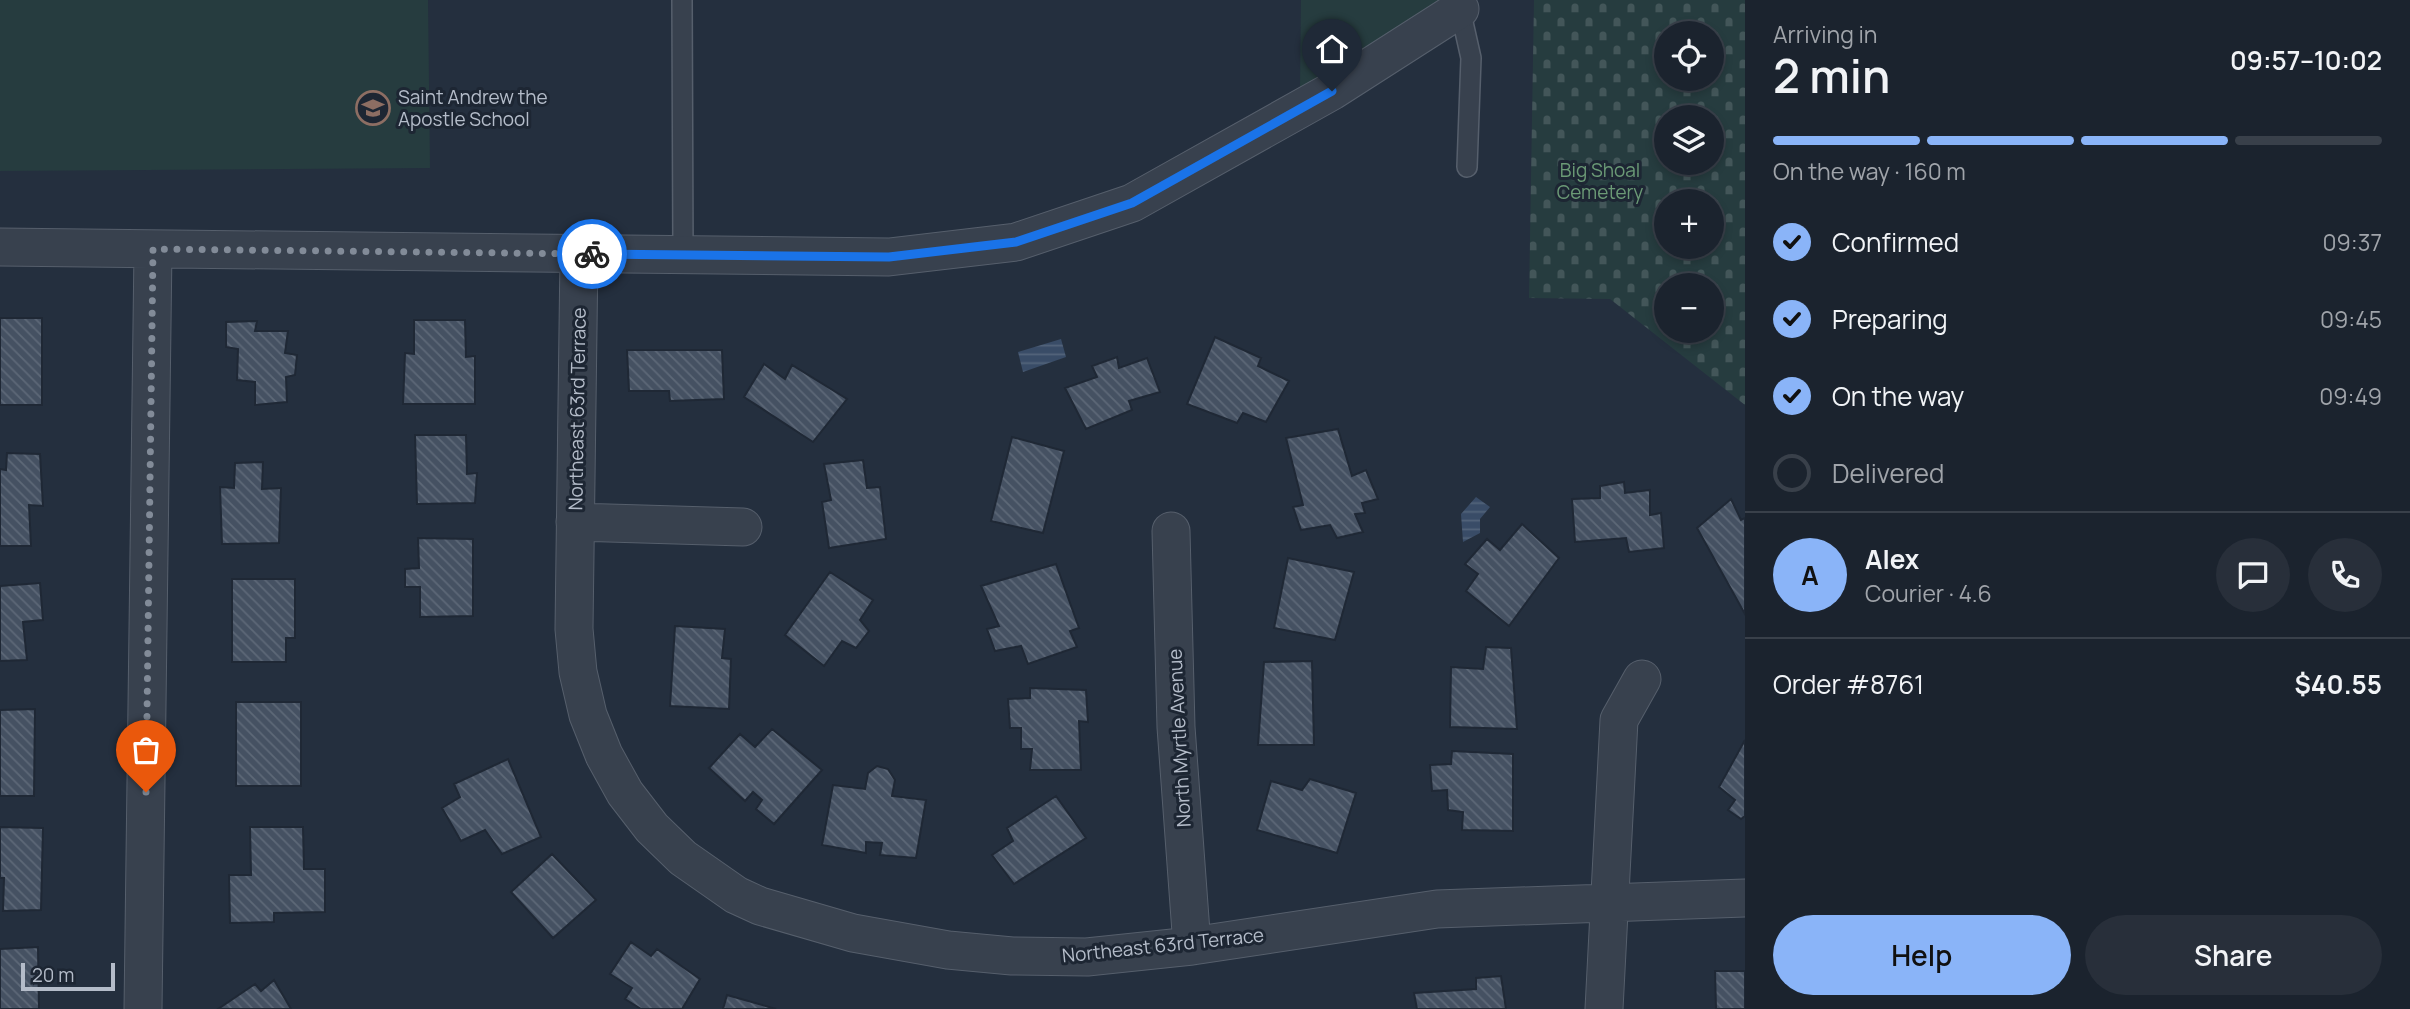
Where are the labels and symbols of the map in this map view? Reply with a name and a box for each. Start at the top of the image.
pin [1302,19,1362,91]
place label: Saint Andrew the Apostle School [398,84,548,132]
school or university icon: Saint Andrew the Apostle School [354,89,392,127]
park label: Big Shoal Cemetery [1557,157,1643,205]
courier [557,219,627,289]
street label: Northeast 63rd Terrace [562,307,592,511]
street label: North Myrtle Avenue [1161,648,1197,828]
pin [116,720,176,792]
street label: Northeast 63rd Terrace [1061,921,1265,969]
scale bar [21,960,116,992]

